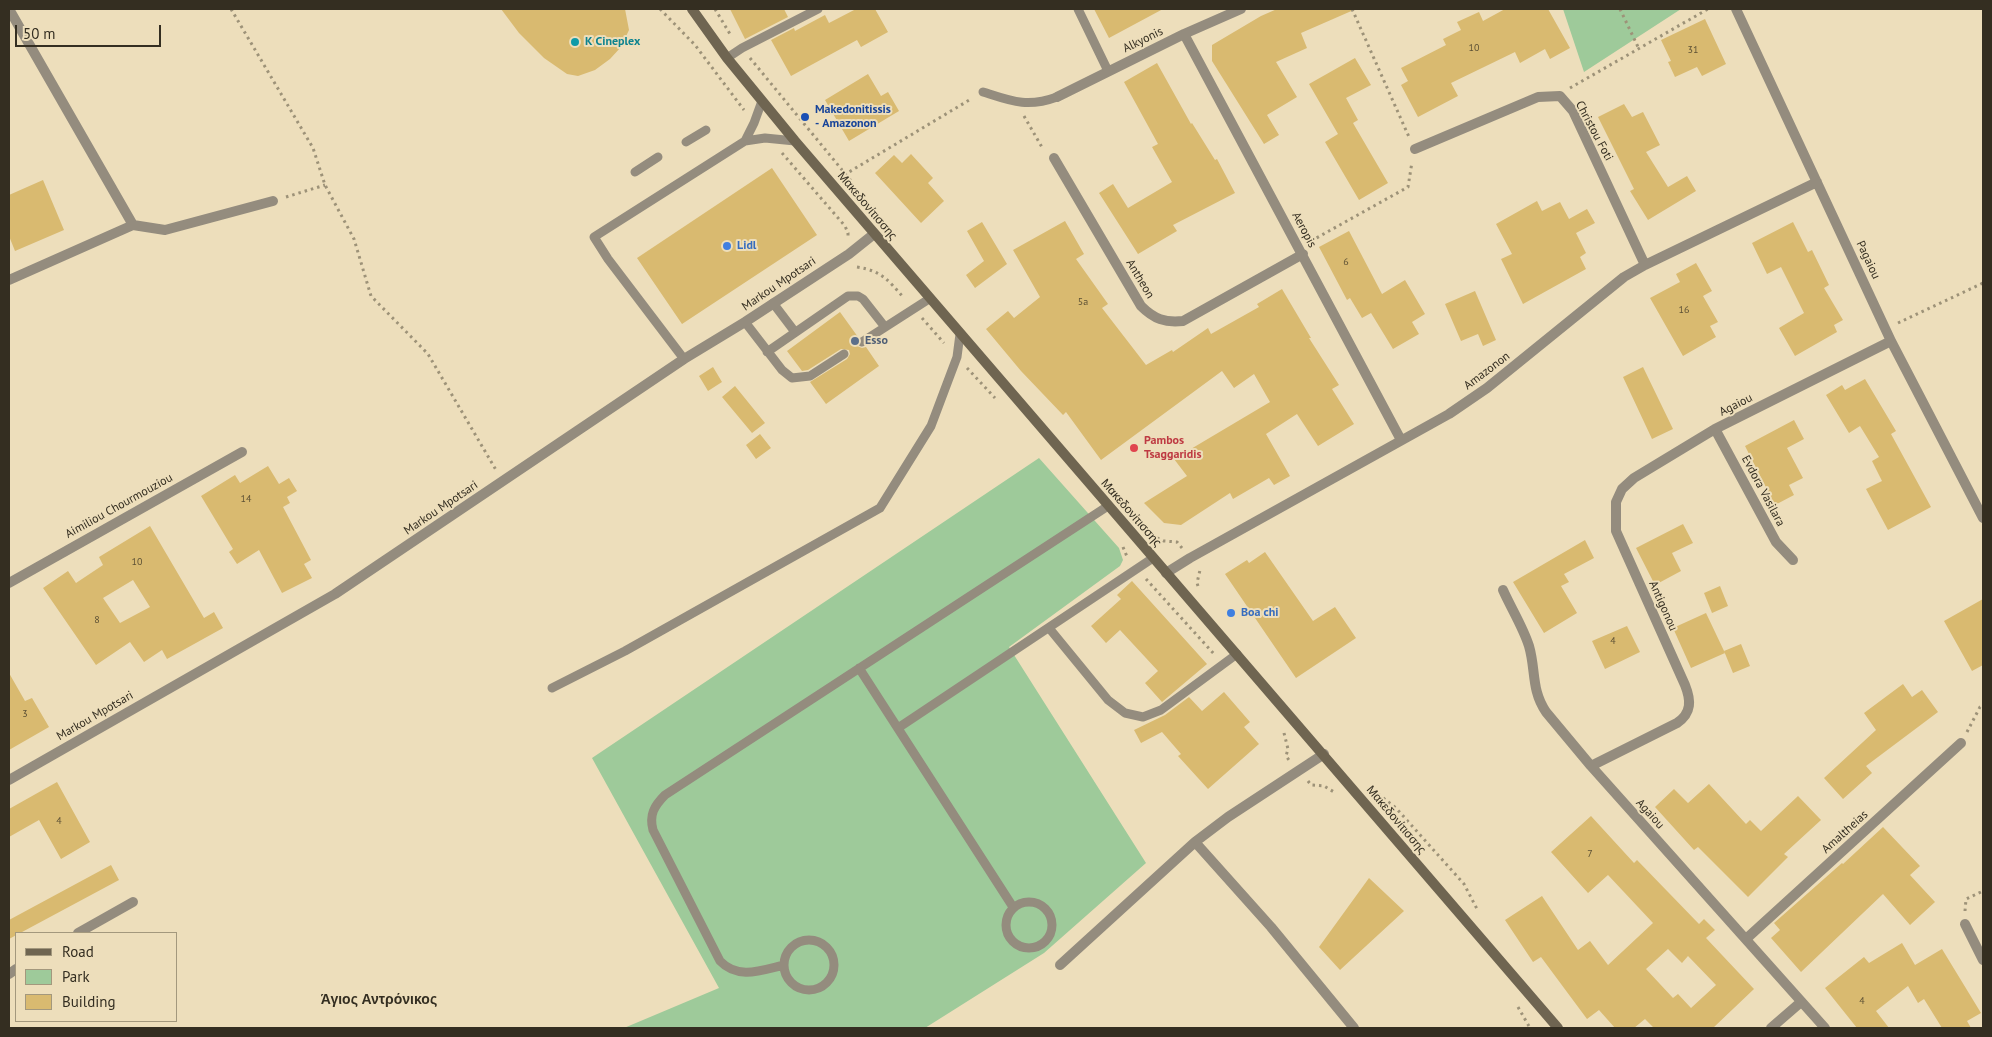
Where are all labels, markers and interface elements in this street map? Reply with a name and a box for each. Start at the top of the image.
scale bar [18,15,164,47]
text: 50 m [23,24,56,43]
street label: Alkyonis [1121,24,1165,56]
place label: K Cineplex [585,35,640,49]
marker: K Cineplex [569,36,581,48]
house number: 10 [1469,42,1479,54]
house number: 31 [1688,44,1698,56]
street label: Christou Foti [1572,99,1616,163]
place label: Makedonitissis - Amazonon [815,103,891,131]
marker: Makedonitissis - Amazonon [799,111,811,123]
street label: Μακεδονίτισσης [834,169,900,243]
street label: Aeropis [1289,210,1319,250]
street label: Pagaiou [1853,238,1883,282]
place label: Lidl [737,239,756,253]
marker: Lidl [721,240,733,252]
street label: Markou Mpotsari [739,254,819,314]
house number: 6 [1343,256,1349,268]
street label: Antheon [1123,257,1157,301]
house number: 5a [1078,296,1088,308]
house number: 16 [1679,304,1689,316]
place label: Esso [865,334,888,348]
marker: Esso [849,335,861,347]
street label: Amazonon [1461,349,1513,393]
street label: Agaiou [1717,391,1755,419]
place label: Pambos Tsaggaridis [1144,434,1202,462]
marker: Pambos Tsaggaridis [1128,442,1140,454]
street label: Evdora Vasilara [1738,453,1788,529]
street label: Aimiliou Chourmouziou [63,470,175,542]
street label: Μακεδονίτισσης [1098,476,1164,550]
street label: Markou Mpotsari [401,478,481,538]
house number: 14 [241,493,251,505]
house number: 10 [132,556,142,568]
street label: Antigonou [1646,579,1680,633]
place label: Boa chi [1241,606,1278,620]
marker: Boa chi [1225,607,1237,619]
house number: 8 [94,614,100,626]
house number: 4 [1610,635,1616,647]
street label: Markou Mpotsari [54,688,136,744]
house number: 3 [22,708,28,720]
street label: Μακεδονίτισσης [1363,783,1429,857]
street label: Agaiou [1633,796,1667,832]
street label: Amaltheias [1819,808,1871,856]
house number: 4 [56,815,62,827]
house number: 7 [1587,848,1593,860]
legend [15,932,178,1022]
text: Road [62,942,94,961]
text: Park [62,967,90,986]
text: Building [62,992,116,1011]
district label: Άγιος Αντρόνικος [321,992,437,1008]
house number: 4 [1859,995,1865,1007]

